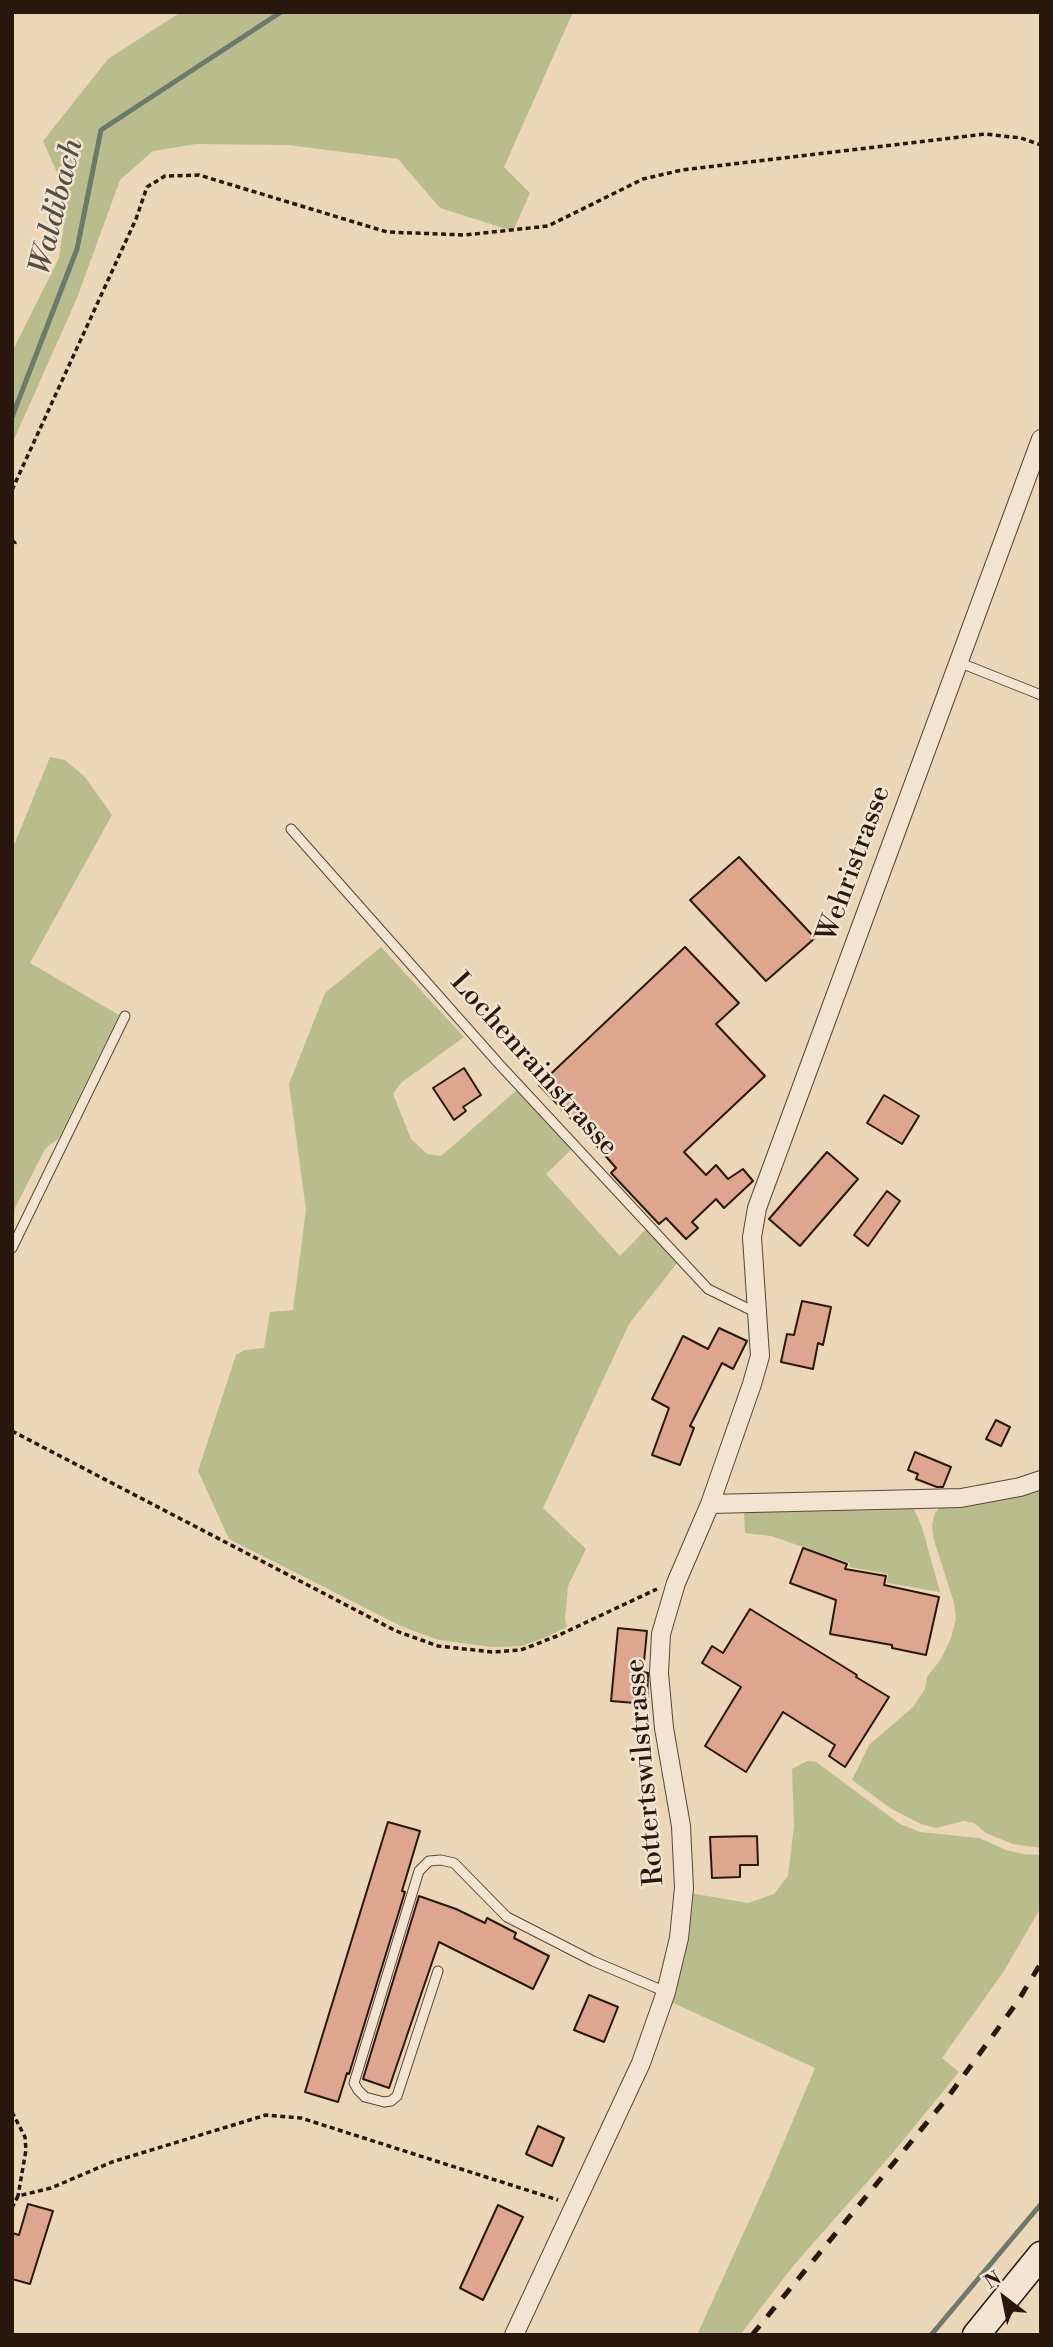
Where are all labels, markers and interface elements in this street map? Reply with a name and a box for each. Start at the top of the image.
water label: Waldibach [24,136,92,278]
street label: Wehristrasse [811,781,899,947]
street label: Lochenrainstrasse [442,966,624,1164]
street label: Rottertswilstrasse [619,1657,673,1887]
north arrow [969,2263,1039,2333]
text: N [980,2266,1006,2294]

